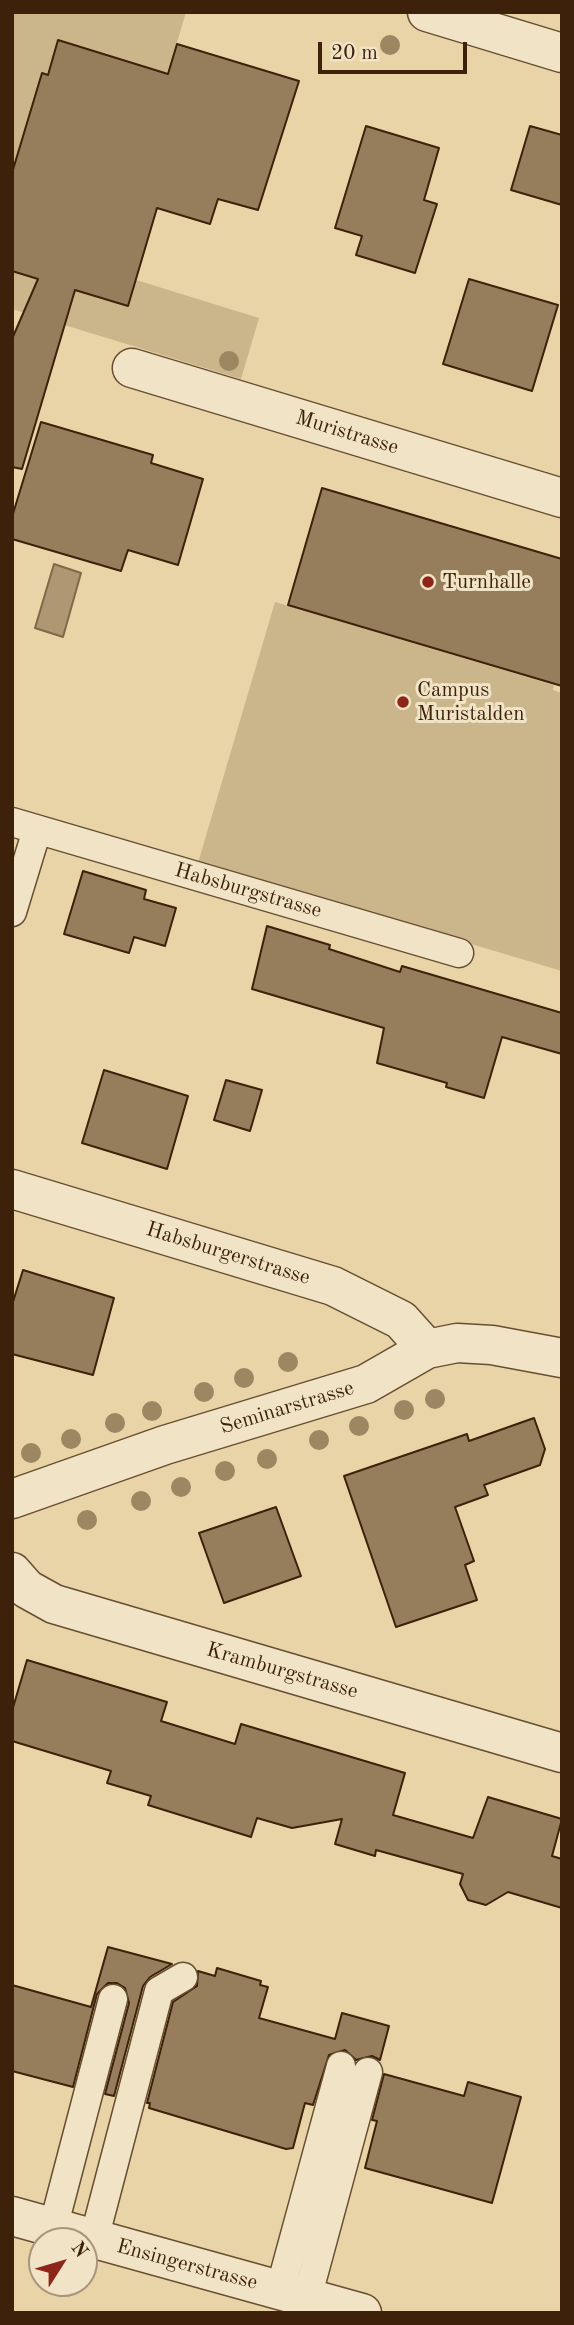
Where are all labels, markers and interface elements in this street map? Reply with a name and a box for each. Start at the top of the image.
scale bar [322,28,471,72]
text: 20 m [331,43,378,64]
street label: Muristrasse [292,405,402,461]
place label: Turnhalle [442,569,531,595]
marker: Turnhalle [420,574,436,590]
place label: Campus Muristalden [417,677,525,727]
marker: Campus Muristalden [395,694,411,710]
street label: Habsburgstrasse [171,858,325,924]
street label: Habsburgerstrasse [143,1217,313,1291]
street label: Seminarstrasse [217,1376,357,1440]
street label: Kramburgstrasse [203,1637,361,1705]
north arrow [28,2227,98,2297]
street label: Ensingerstrasse [114,2234,260,2296]
text: N [67,2239,91,2262]

